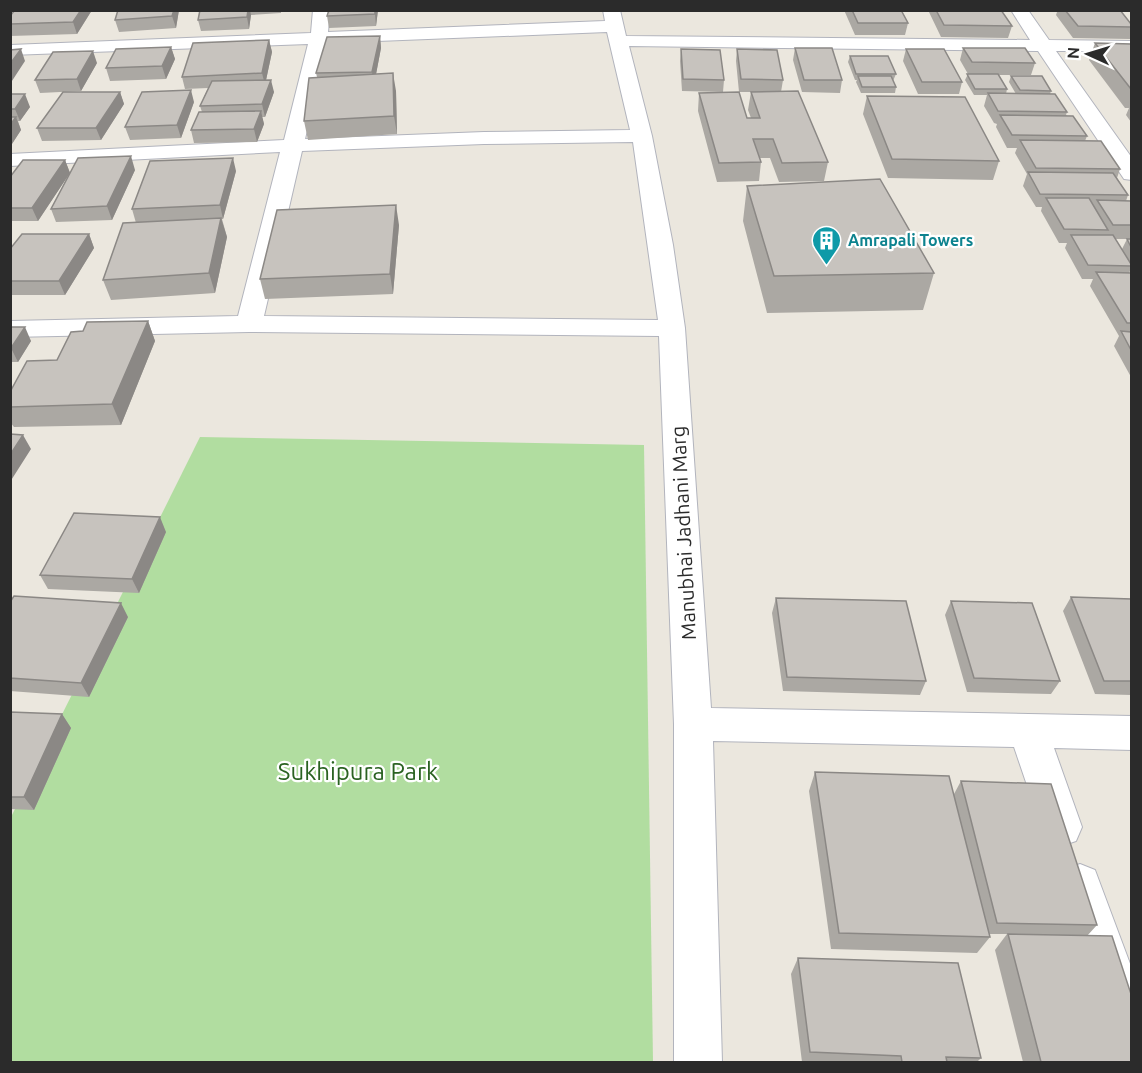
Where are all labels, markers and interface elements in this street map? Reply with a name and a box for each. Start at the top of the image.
north arrow [1058,24,1118,84]
text: N [1064,46,1082,60]
building icon: Amrapali Towers [811,224,843,266]
place label: Amrapali Towers [848,231,973,249]
street label: Manubhai Jadhani Marg [666,425,700,641]
park label: Sukhipura Park [278,758,438,785]

